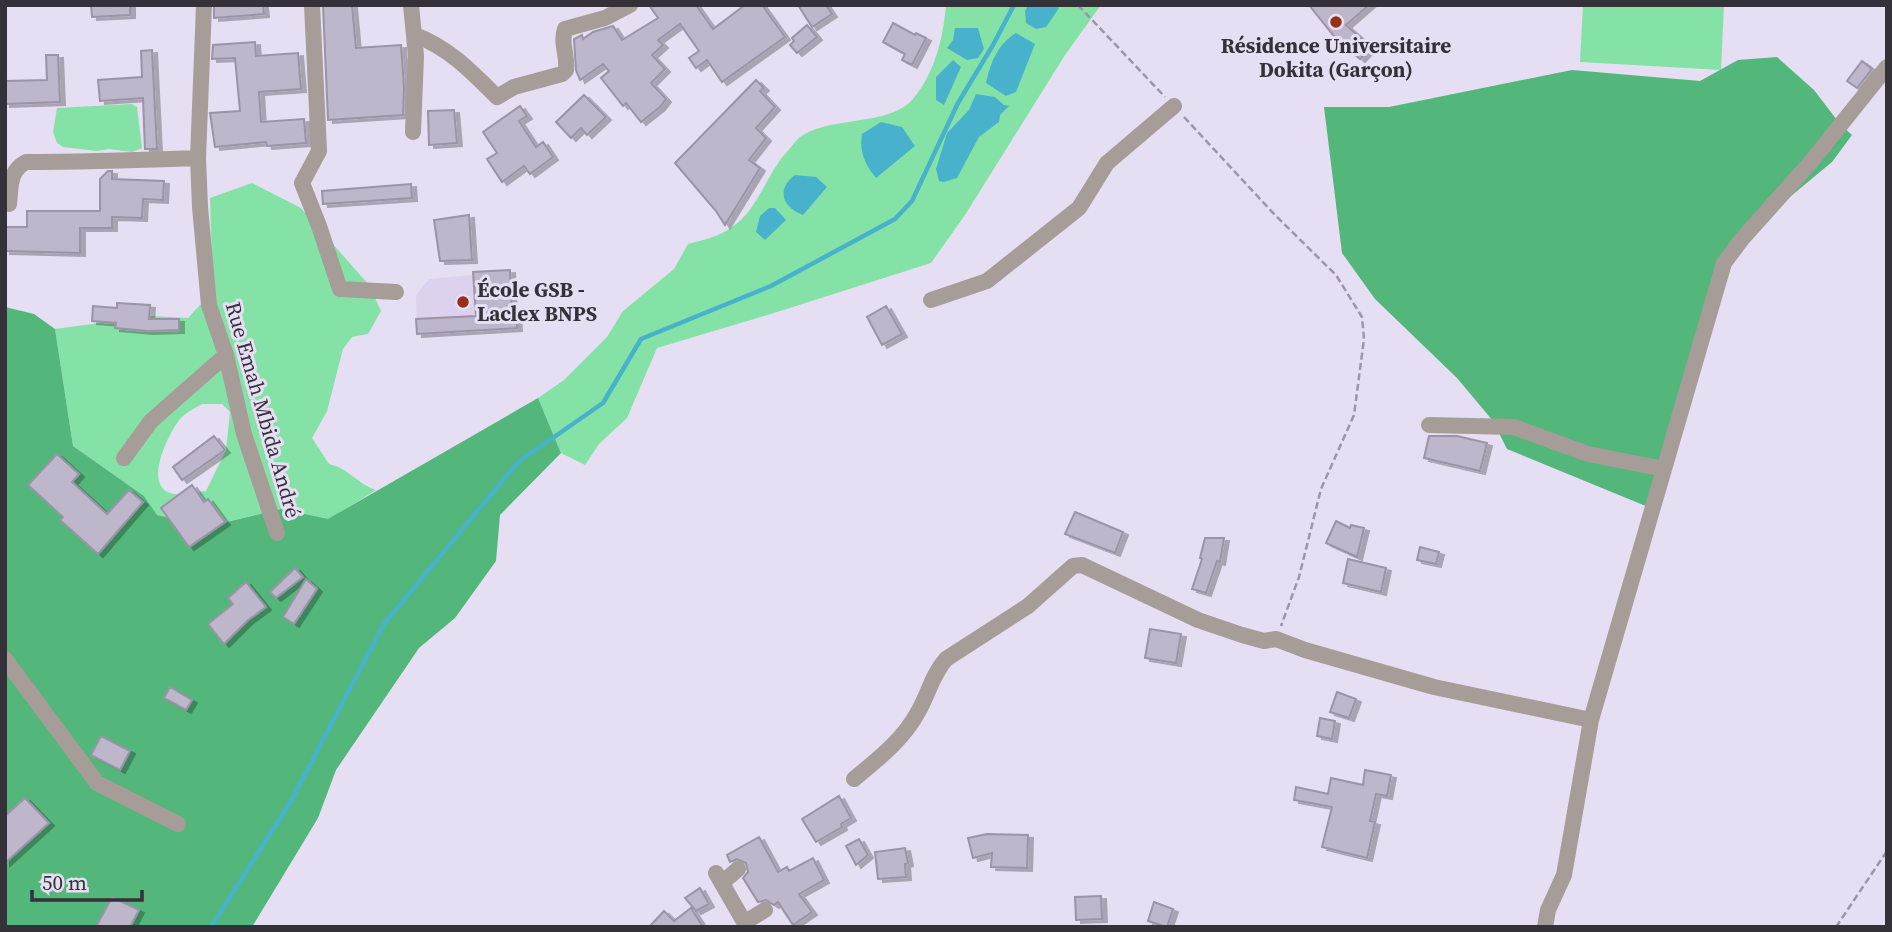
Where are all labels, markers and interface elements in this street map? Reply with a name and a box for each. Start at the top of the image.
marker: Résidence Universitaire Dokita (Garçon) [1328,14,1344,30]
place label: Résidence Universitaire Dokita (Garçon) [1221,31,1451,84]
place label: École GSB - Laclex BNPS [477,275,597,328]
marker: École GSB - Laclex BNPS [455,294,471,310]
street label: Rue Emah Mbida André [219,298,308,521]
scale bar [32,858,142,902]
text: 50 m [42,868,87,897]

